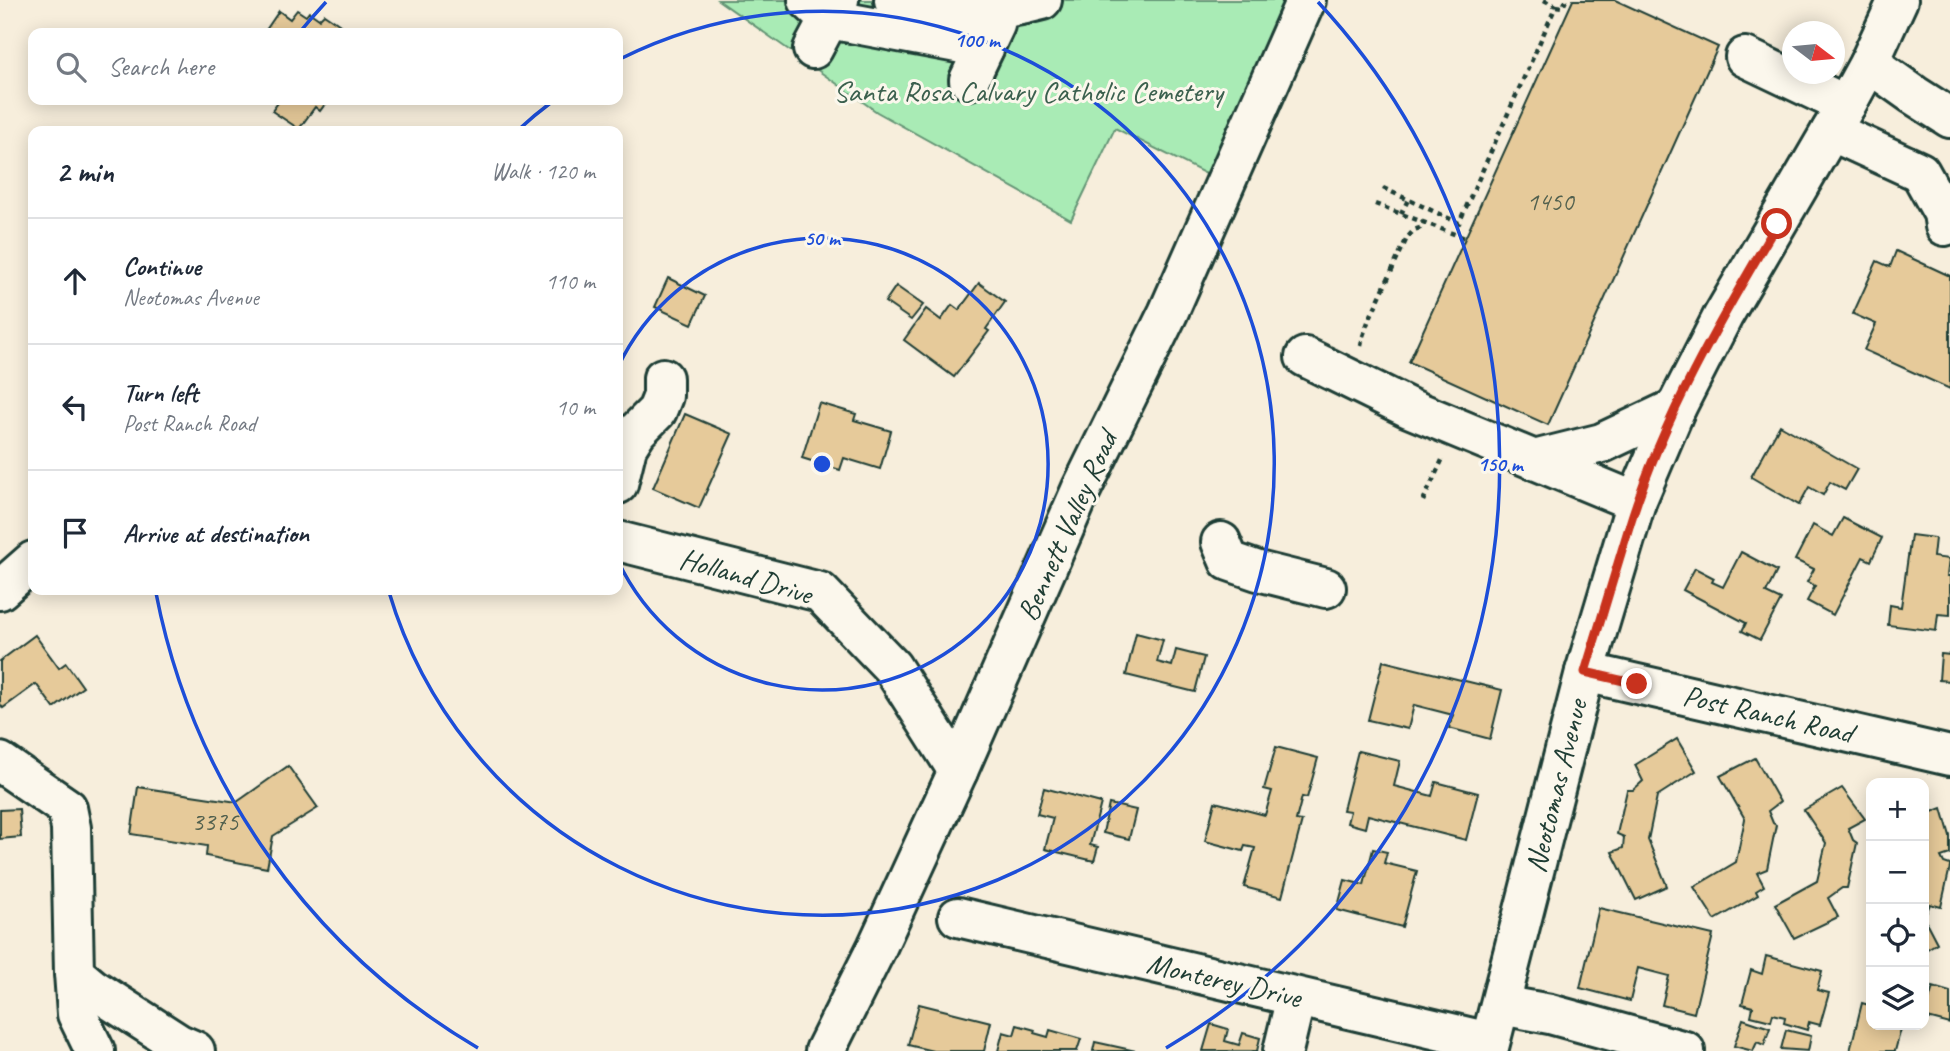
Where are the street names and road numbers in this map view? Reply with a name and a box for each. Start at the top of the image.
street label: Bennett Valley Road [1008,422,1127,627]
street label: Holland Drive [676,539,819,614]
street label: Post Ranch Road [1679,676,1861,753]
street label: Neotomas Avenue [1516,693,1596,876]
street label: Monterey Drive [1143,944,1307,1017]

